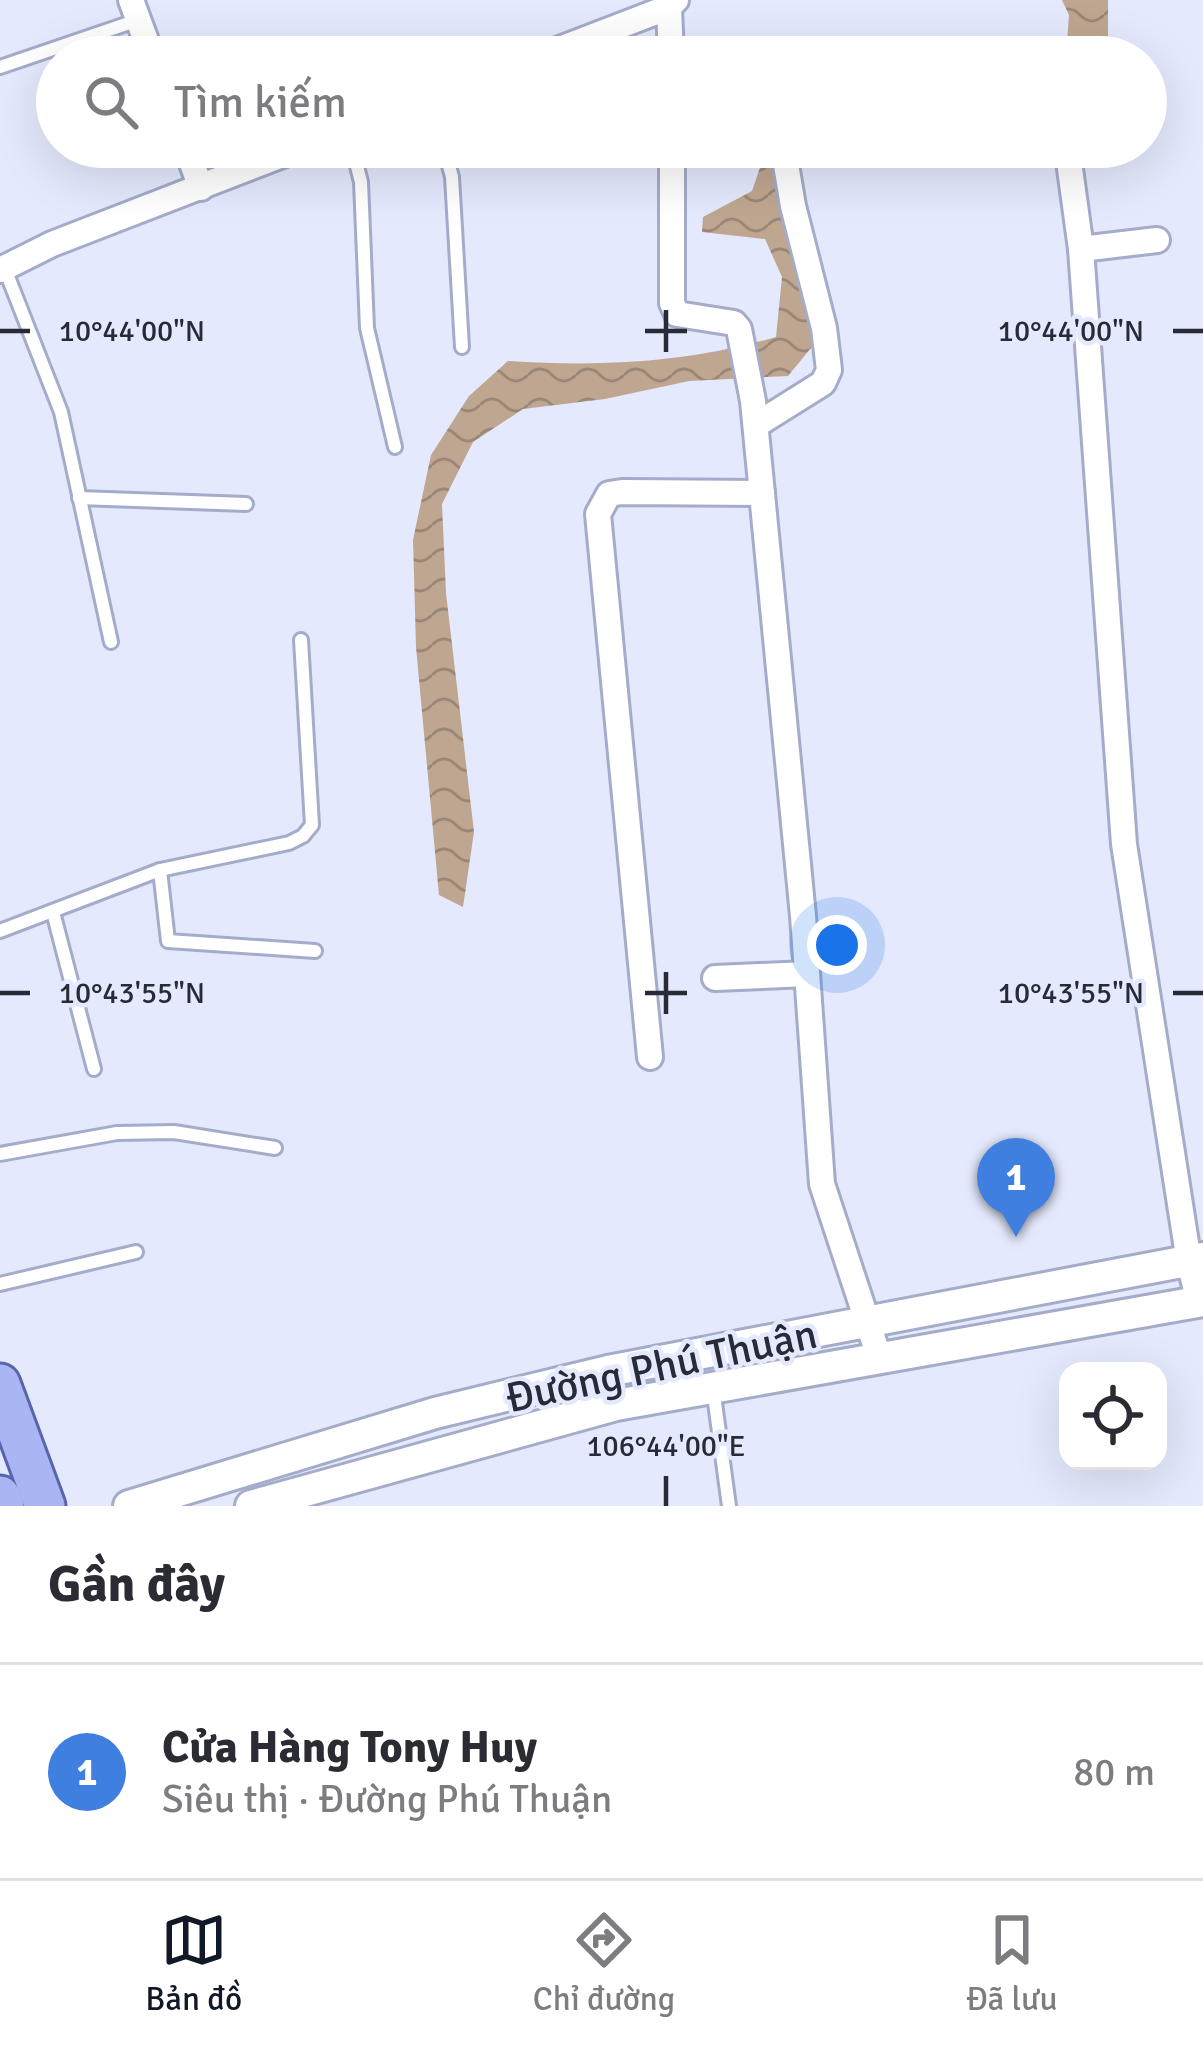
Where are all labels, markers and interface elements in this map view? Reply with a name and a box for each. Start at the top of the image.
search box [36,36,1167,168]
icon: search [78,69,144,135]
text: Tìm kiếm [174,75,347,130]
text: 10°44'00"N [59,313,205,350]
text: 10°44'00"N [998,313,1144,350]
your location [807,915,867,975]
text: 10°43'55"N [59,975,205,1012]
text: 10°43'55"N [998,975,1144,1012]
pin: 1 [977,1138,1055,1237]
street label: Đường Phú Thuận [501,1309,822,1424]
map controls [1059,1362,1167,1470]
button: locate [1059,1362,1167,1470]
text: 106°44'00"E [586,1428,746,1465]
text: Gần đây [48,1553,225,1616]
text: Cửa Hàng Tony Huy [162,1720,537,1775]
text: 1 [76,1748,98,1796]
text: 80 m [1073,1748,1155,1796]
text: Siêu thị · Đường Phú Thuận [162,1775,612,1823]
tab: Bản đồ [145,1907,242,2020]
tab: Chỉ đường [533,1907,675,2020]
tab: Đã lưu [966,1907,1058,2020]

